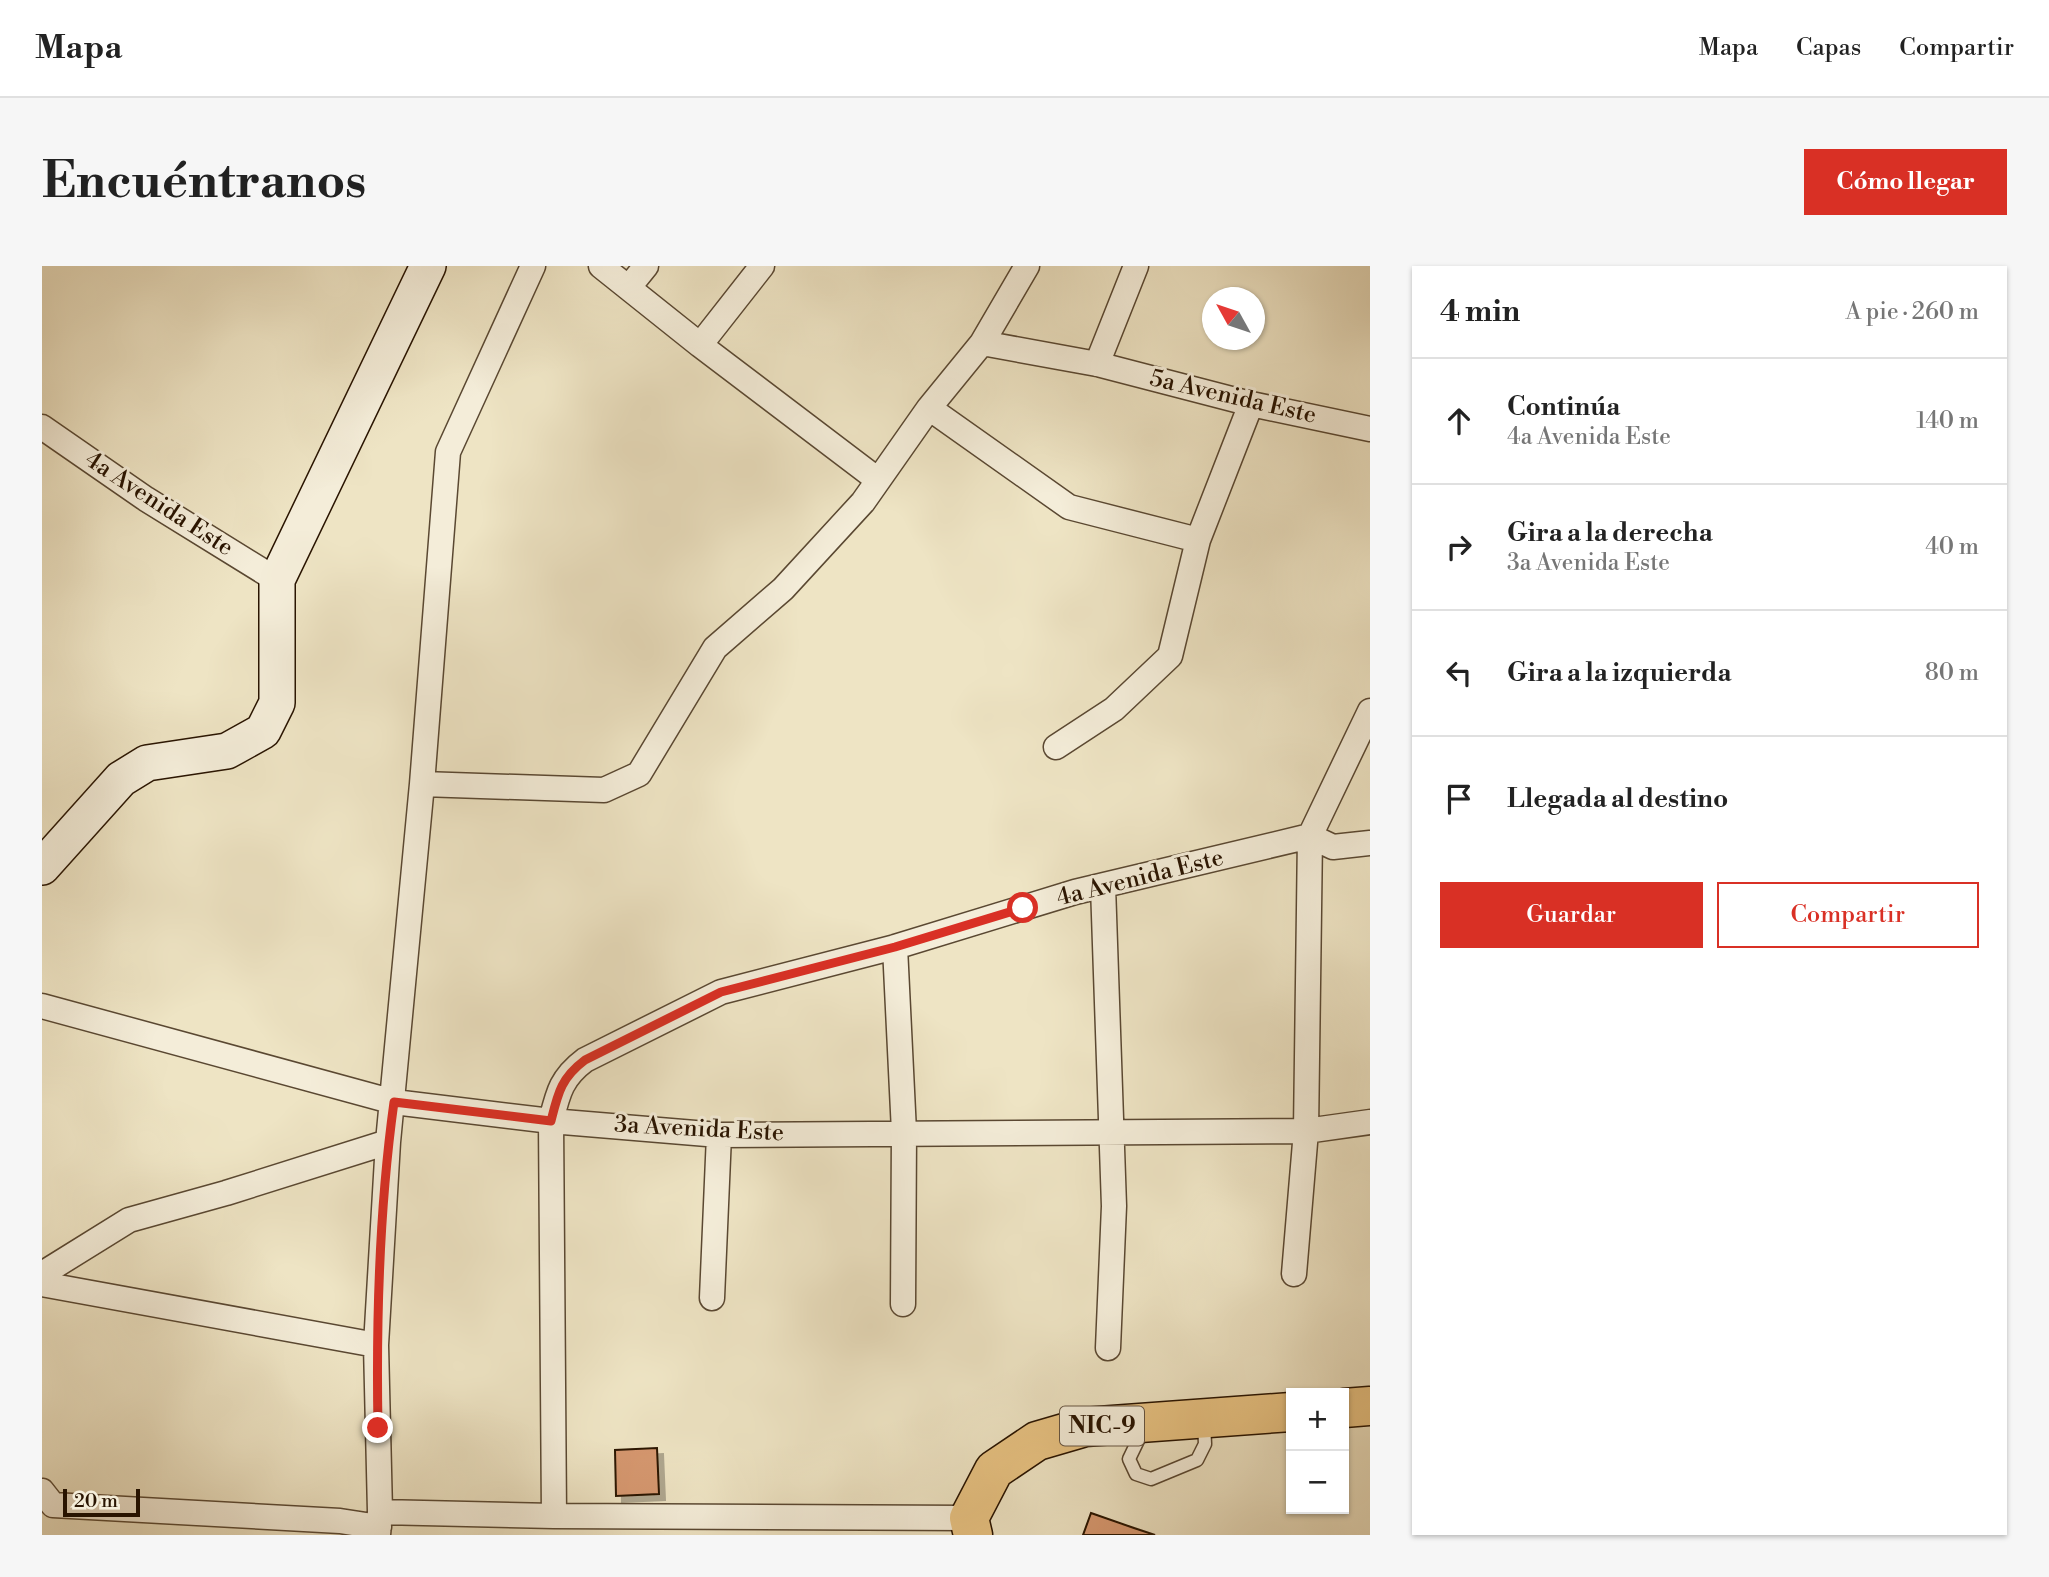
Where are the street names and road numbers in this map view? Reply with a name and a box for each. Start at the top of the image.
street label: 5a Avenida Este [1147,363,1319,431]
street label: 4a Avenida Este [79,445,239,563]
street label: 4a Avenida Este [1053,843,1227,913]
street label: 3a Avenida Este [613,1110,785,1148]
road number: NIC-9 [1060,1406,1144,1446]

